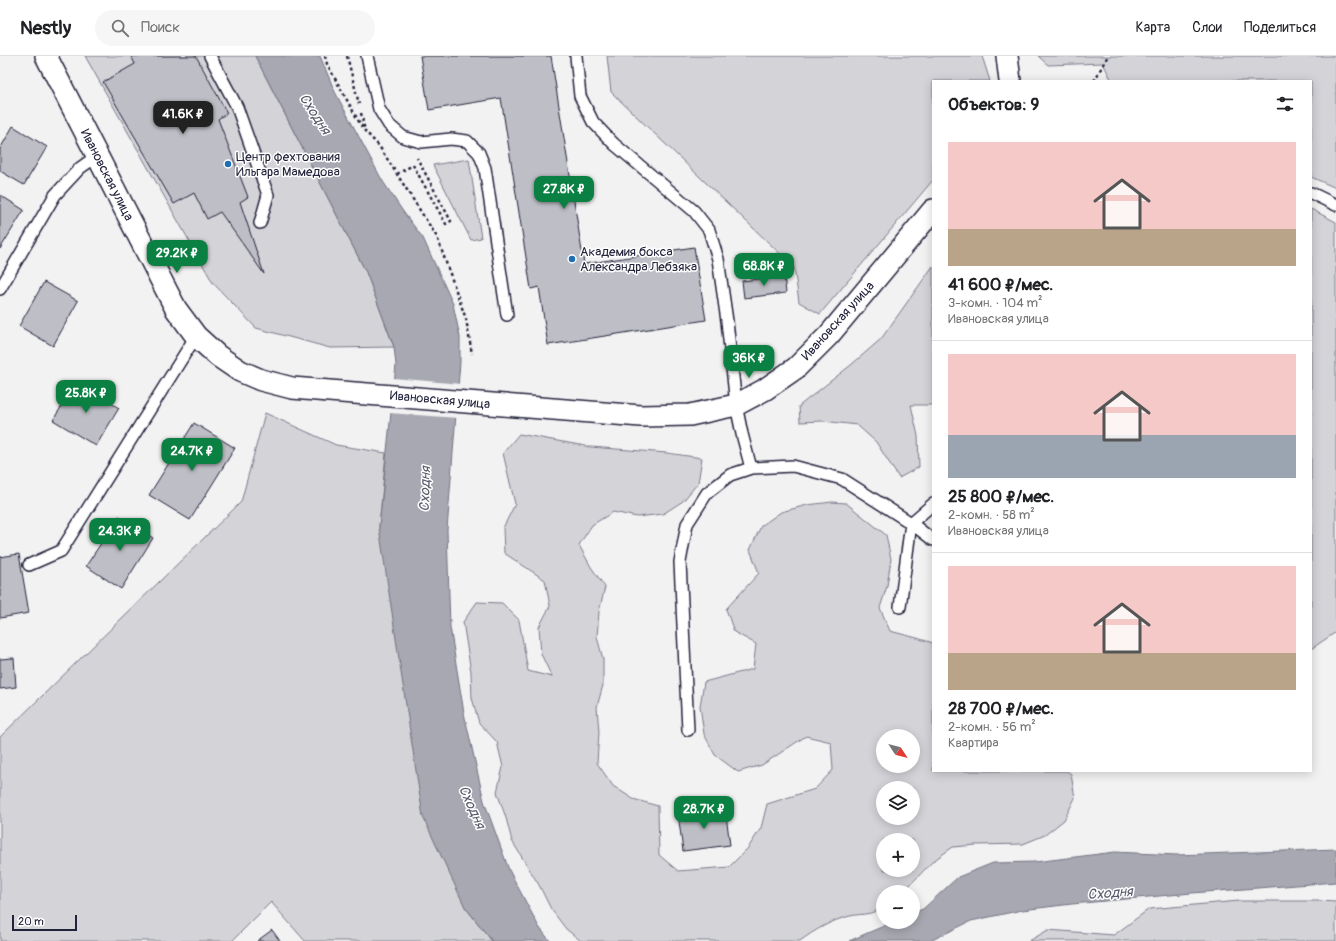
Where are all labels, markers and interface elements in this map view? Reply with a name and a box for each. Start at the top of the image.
search box [95,10,375,46]
text: Nestly [20,16,71,40]
icon: search [109,17,131,39]
text: Поиск [141,18,180,37]
text: Карта [1136,19,1170,36]
text: Слои [1192,19,1222,36]
text: Поделиться [1244,19,1316,36]
water label: Сходня [296,90,335,139]
icon: filters [1274,93,1296,115]
text: Объектов: 9 [948,94,1039,115]
pin: 41.6K ₽ [146,101,220,135]
text: 41.6K ₽ [162,106,204,122]
street label: Ивановская улица [77,126,137,224]
place label: Центр фехтования Ильгара Мамедова [236,149,340,180]
marker: Центр фехтования Ильгара Мамедова [223,159,233,169]
icon: home [1086,168,1158,240]
pin: 27.8K ₽ [527,176,601,210]
text: 27.8K ₽ [543,181,585,197]
pin: 29.2K ₽ [140,240,214,274]
place label: Академия бокса Александра Лебзяка [580,244,697,275]
text: 29.2K ₽ [156,245,198,261]
pin: 68.8K ₽ [727,253,801,287]
marker: Академия бокса Александра Лебзяка [567,254,577,264]
text: 68.8K ₽ [743,258,785,274]
text: 41 600 ₽/мес. [948,274,1053,295]
street label: Ивановская улица [798,278,878,364]
text: 3-комн. · 104 m² [948,295,1043,311]
text: Ивановская улица [948,311,1049,327]
pin: 36K ₽ [721,345,777,379]
text: 36K ₽ [732,350,766,366]
pin: 25.8K ₽ [49,380,123,414]
icon: home [1086,380,1158,452]
text: 25.8K ₽ [65,385,107,401]
street label: Ивановская улица [389,388,491,412]
pin: 24.7K ₽ [155,438,229,472]
text: 24.7K ₽ [171,443,214,459]
water label: Сходня [416,465,434,512]
text: 25 800 ₽/мес. [948,486,1054,507]
text: 2-комн. · 58 m² [948,507,1035,523]
pin: 24.3K ₽ [83,518,157,552]
text: 24.3K ₽ [98,523,142,539]
text: Ивановская улица [948,523,1049,539]
icon: home [1086,592,1158,664]
text: 28 700 ₽/мес. [948,698,1054,719]
text: 2-комн. · 56 m² [948,719,1036,735]
north arrow [876,729,920,773]
map controls [876,729,920,929]
text: Квартира [948,735,999,751]
button: layers [876,781,920,825]
water label: Сходня [455,783,490,832]
pin: 28.7K ₽ [667,796,741,830]
text: 28.7K ₽ [683,801,725,817]
button: + [876,833,920,877]
water label: Сходня [1087,883,1135,903]
button: − [876,885,920,929]
scale bar [12,913,77,932]
text: 20 m [18,915,44,928]

